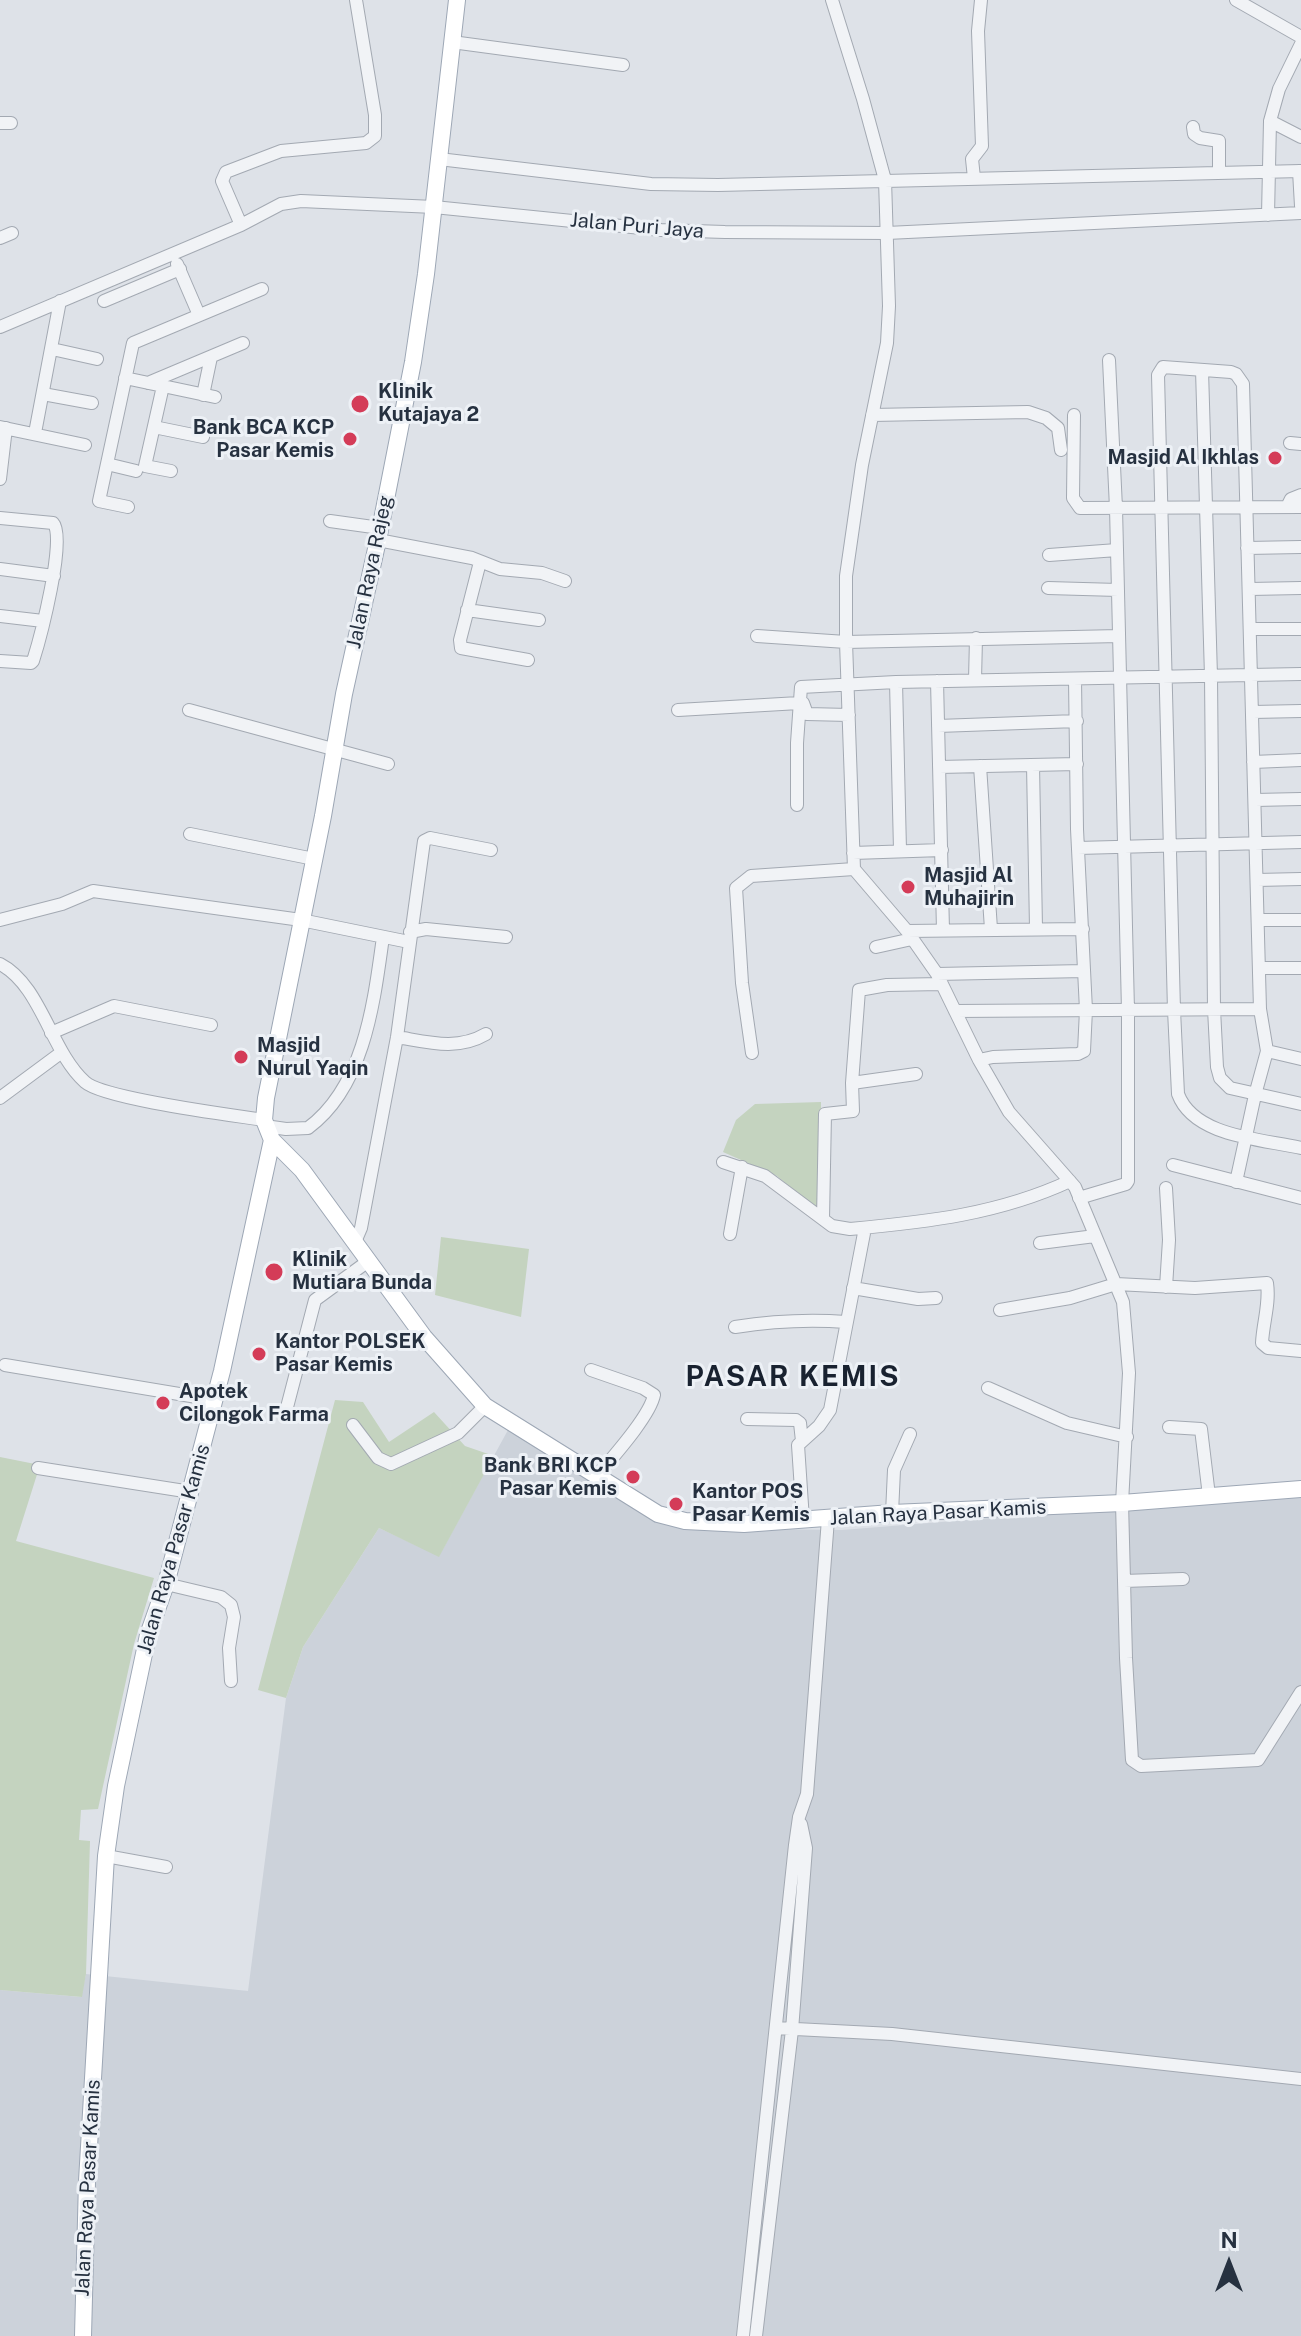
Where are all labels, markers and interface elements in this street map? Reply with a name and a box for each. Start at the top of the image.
street label: Jalan Puri Jaya [569,208,705,244]
place label: Klinik Kutajaya 2 [378,380,479,427]
marker: Klinik Kutajaya 2 [349,393,371,415]
place label: Bank BCA KCP Pasar Kemis [193,416,334,463]
marker: Bank BCA KCP Pasar Kemis [341,430,359,448]
place label: Masjid Al Ikhlas [1108,446,1259,470]
marker: Masjid Al Ikhlas [1266,449,1284,467]
street label: Jalan Raya Rajeg [342,493,398,651]
place label: Masjid Al Muhajirin [924,864,1014,911]
marker: Masjid Al Muhajirin [899,878,917,896]
place label: Masjid Nurul Yaqin [257,1034,368,1081]
marker: Masjid Nurul Yaqin [232,1048,250,1066]
place label: Klinik Mutiara Bunda [292,1248,432,1295]
marker: Klinik Mutiara Bunda [263,1261,285,1283]
place label: Kantor POLSEK Pasar Kemis [275,1330,425,1377]
marker: Kantor POLSEK Pasar Kemis [250,1345,268,1363]
district label: PASAR KEMIS [685,1360,901,1394]
place label: Apotek Cilongok Farma [179,1380,329,1427]
marker: Apotek Cilongok Farma [154,1394,172,1412]
street label: Jalan Raya Pasar Kamis [133,1441,215,1657]
place label: Bank BRI KCP Pasar Kemis [484,1454,617,1501]
marker: Bank BRI KCP Pasar Kemis [624,1468,642,1486]
place label: Kantor POS Pasar Kemis [692,1480,810,1527]
marker: Kantor POS Pasar Kemis [667,1495,685,1513]
street label: Jalan Raya Pasar Kamis [829,1495,1047,1531]
street label: Jalan Raya Pasar Kamis [70,2079,106,2297]
north arrow [1189,2224,1269,2304]
text: N [1220,2227,1238,2253]

